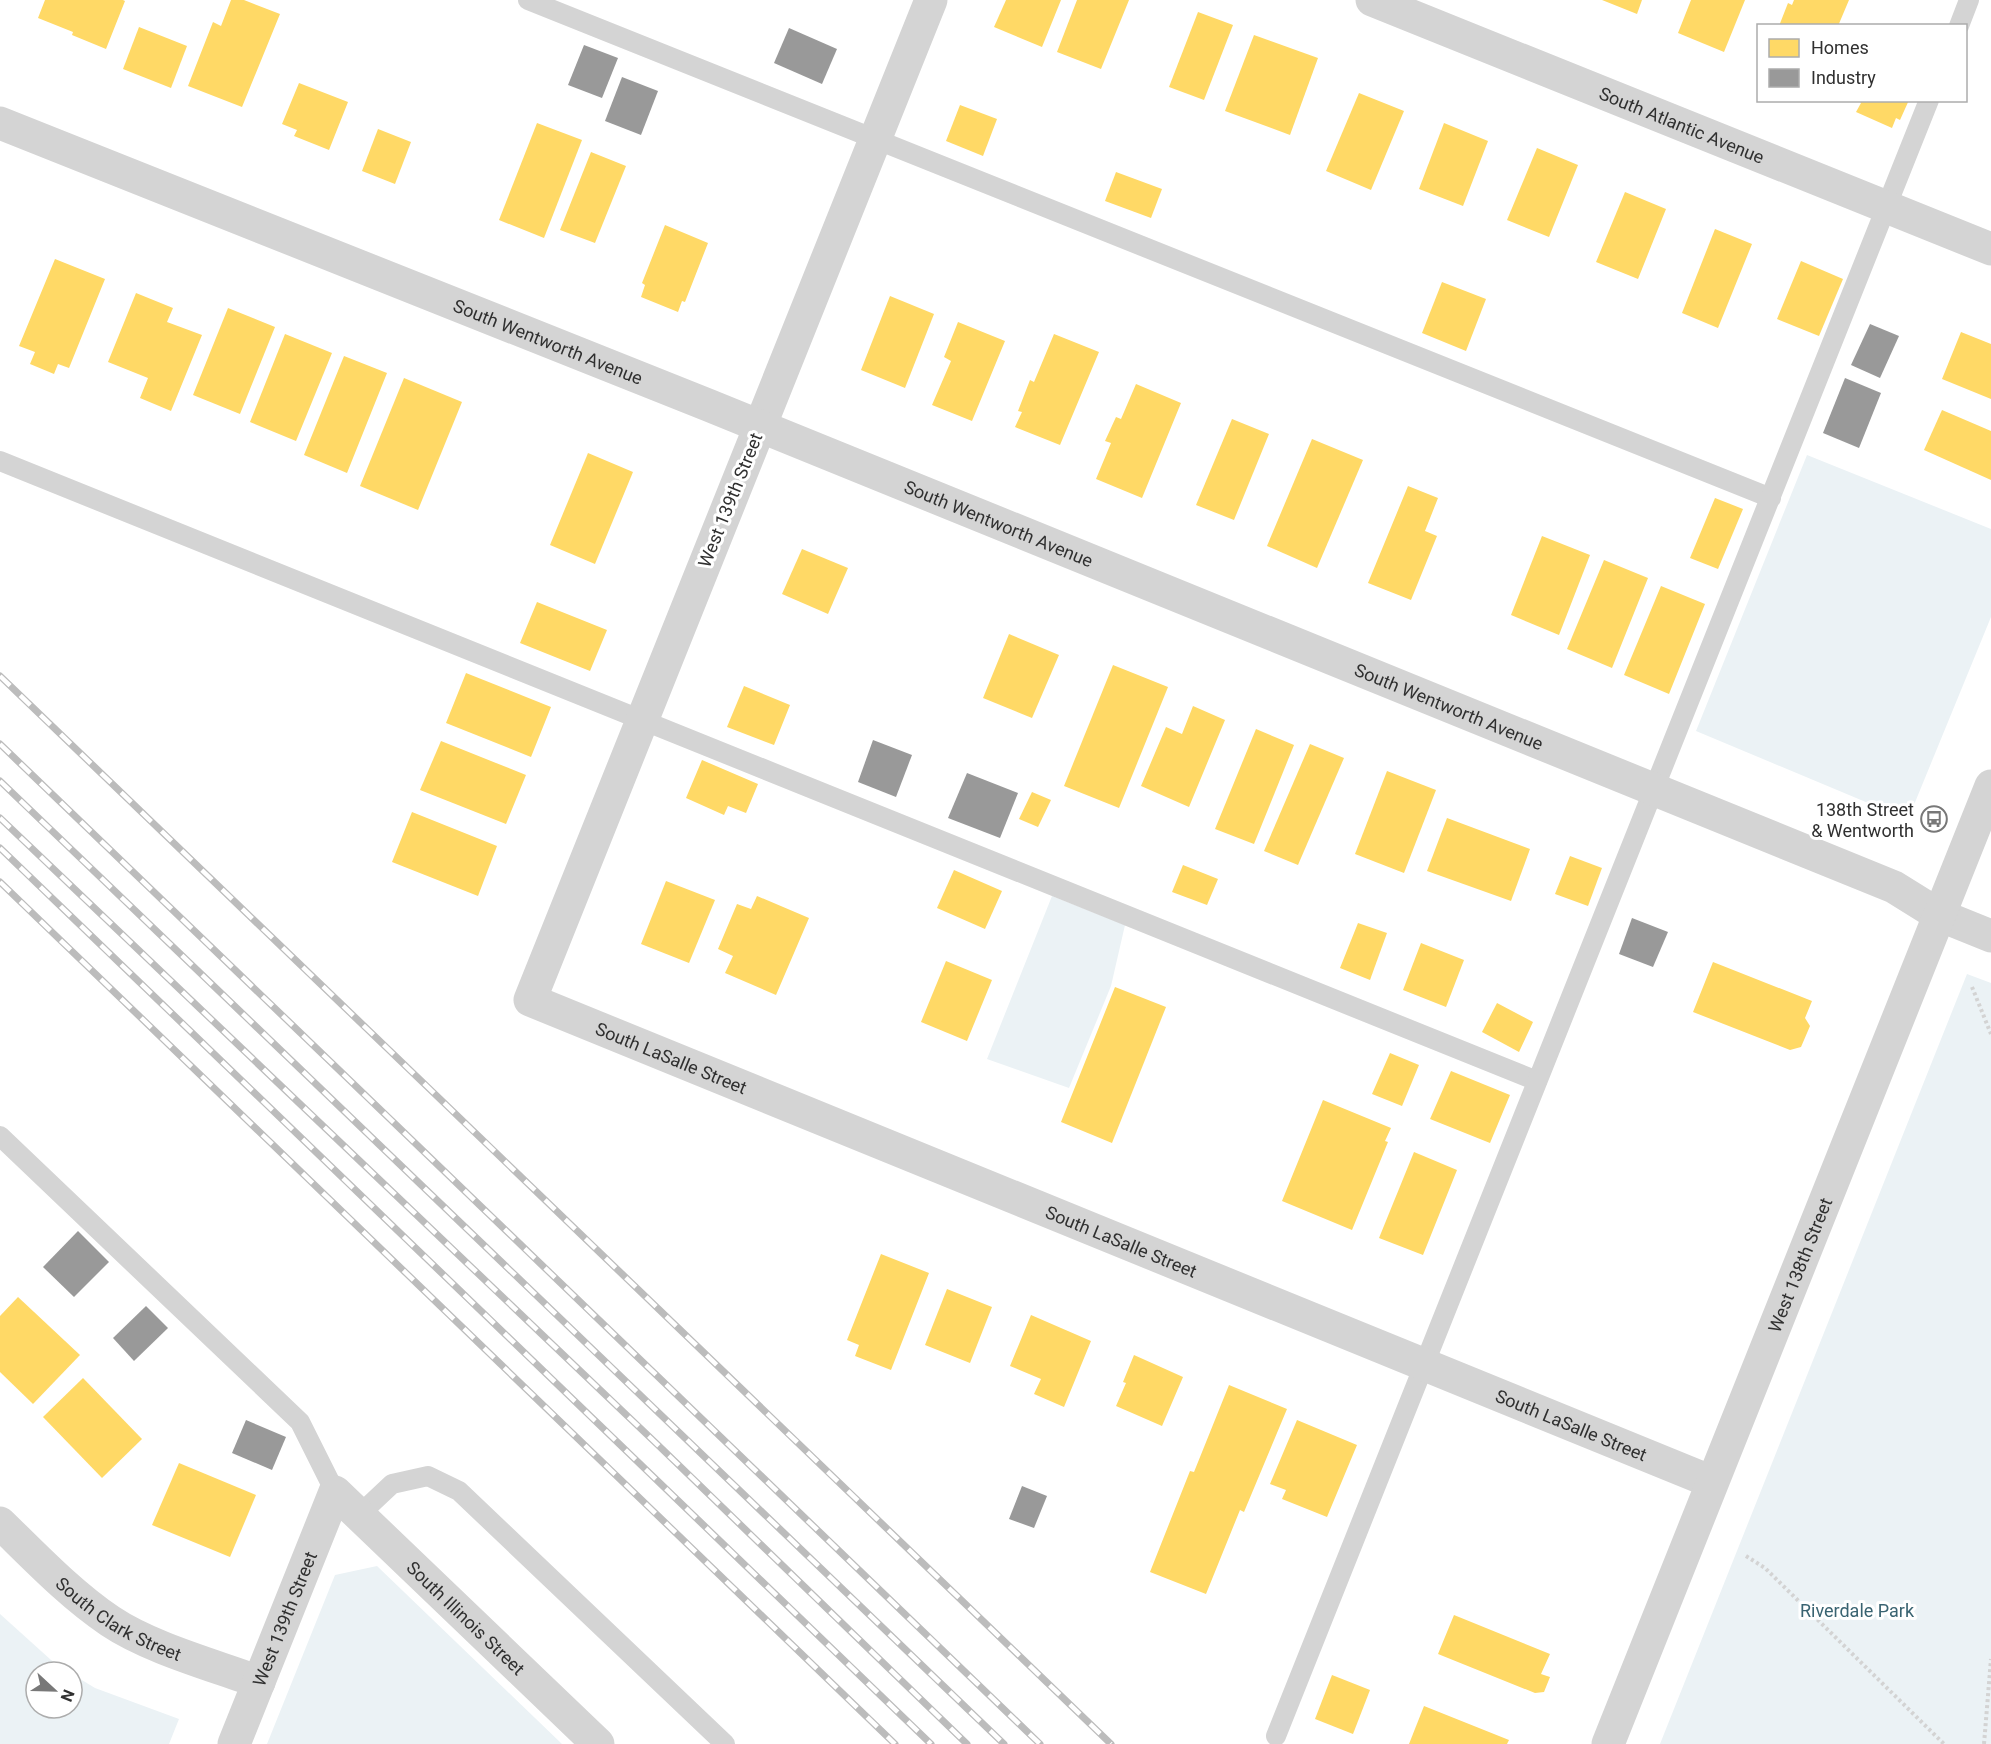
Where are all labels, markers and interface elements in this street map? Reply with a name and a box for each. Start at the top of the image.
legend [1757,24,1967,102]
text: Homes [1811,37,1869,58]
text: Industry [1811,67,1876,88]
street label: South Atlantic Avenue [1596,82,1767,167]
street label: South Wentworth Avenue [450,294,646,388]
street label: West 139th Street [693,430,767,570]
street label: South Wentworth Avenue [901,475,1096,571]
street label: South Wentworth Avenue [1352,658,1546,754]
place label: 138th Street & Wentworth [1811,799,1914,841]
bus stop icon: 138th Street & Wentworth [1919,804,1949,834]
street label: South LaSalle Street [593,1017,750,1098]
street label: West 138th Street [1763,1194,1836,1335]
street label: South LaSalle Street [1043,1201,1200,1281]
street label: South LaSalle Street [1493,1384,1650,1465]
street label: West 139th Street [248,1548,321,1689]
street label: South Illinois Street [403,1556,529,1679]
street label: South Clark Street [52,1572,185,1665]
park label: Riverdale Park [1800,1600,1915,1621]
north arrow [24,1660,84,1720]
text: N [57,1687,78,1704]

